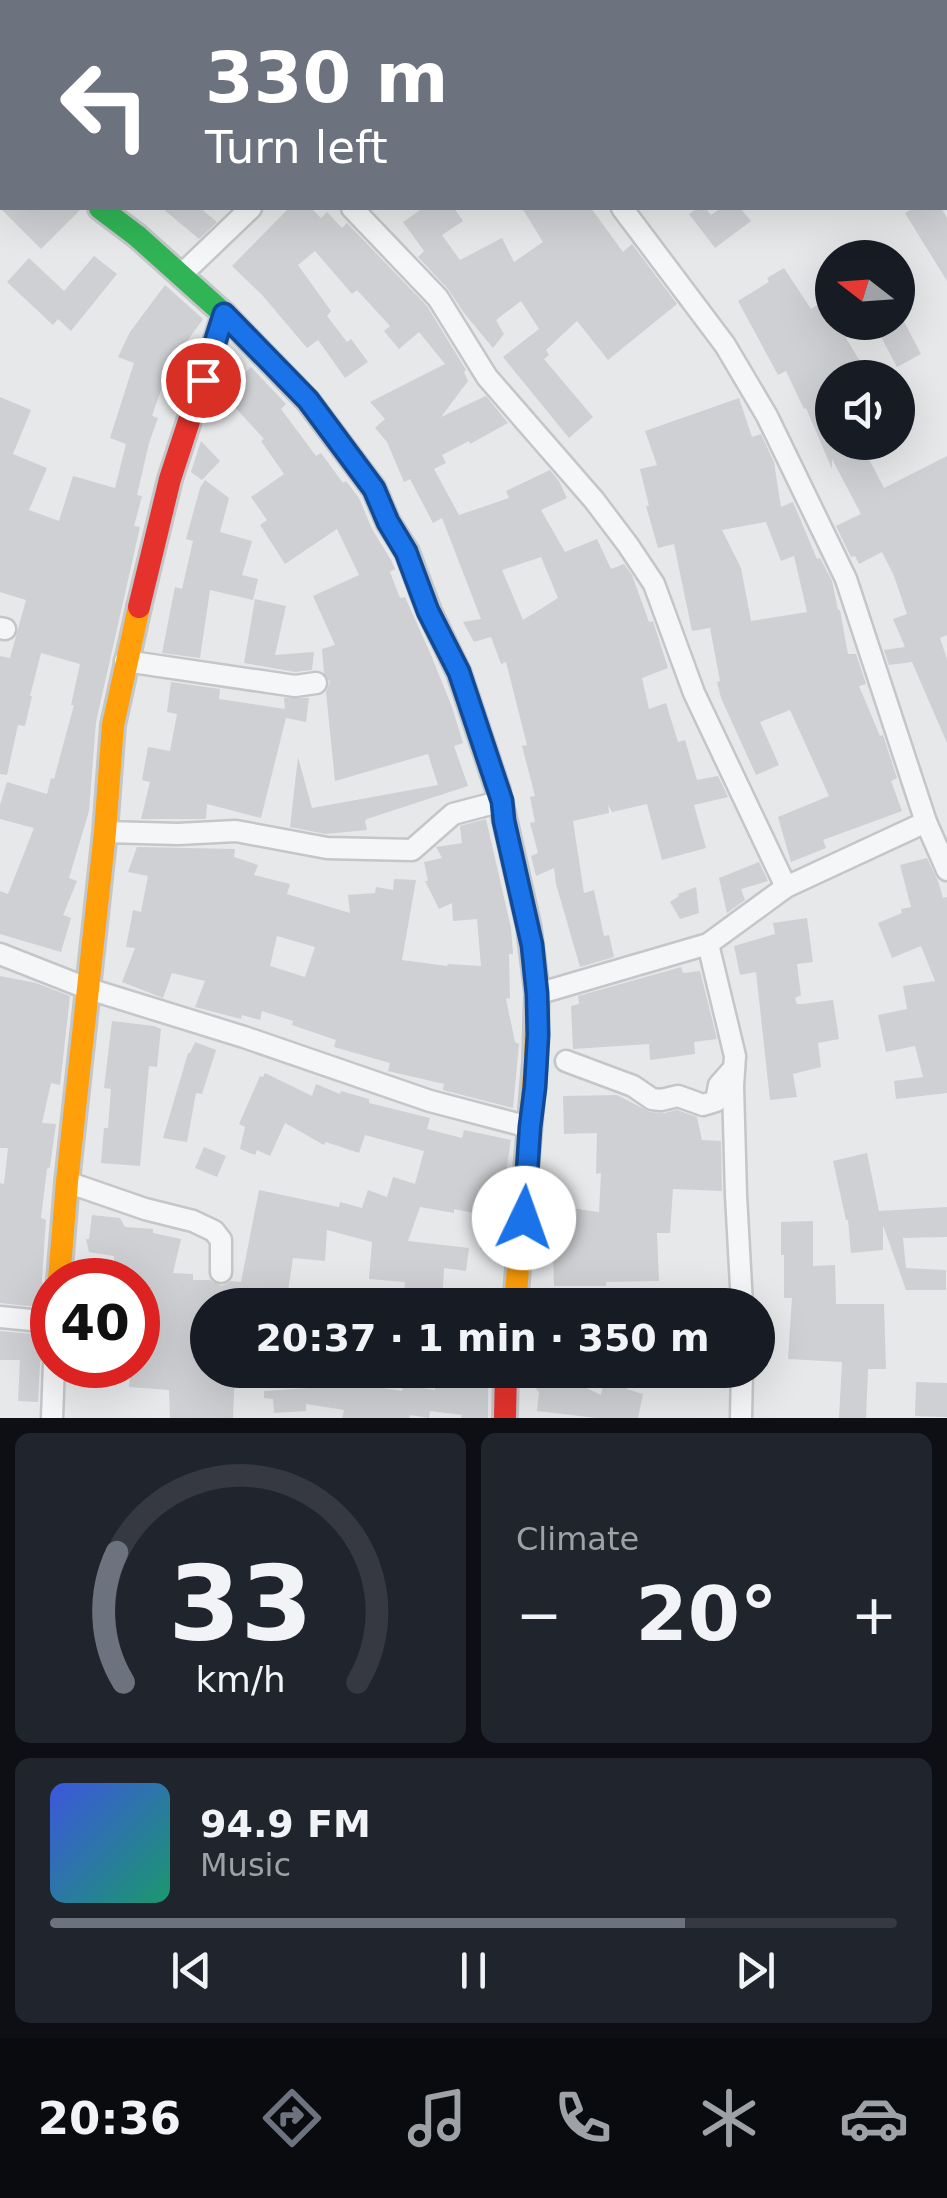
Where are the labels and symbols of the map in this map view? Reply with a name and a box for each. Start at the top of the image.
north arrow [815,240,915,340]
pin [161,338,246,423]
position arrow [472,1166,576,1270]
speed limit sign: 40 [30,1258,160,1388]

